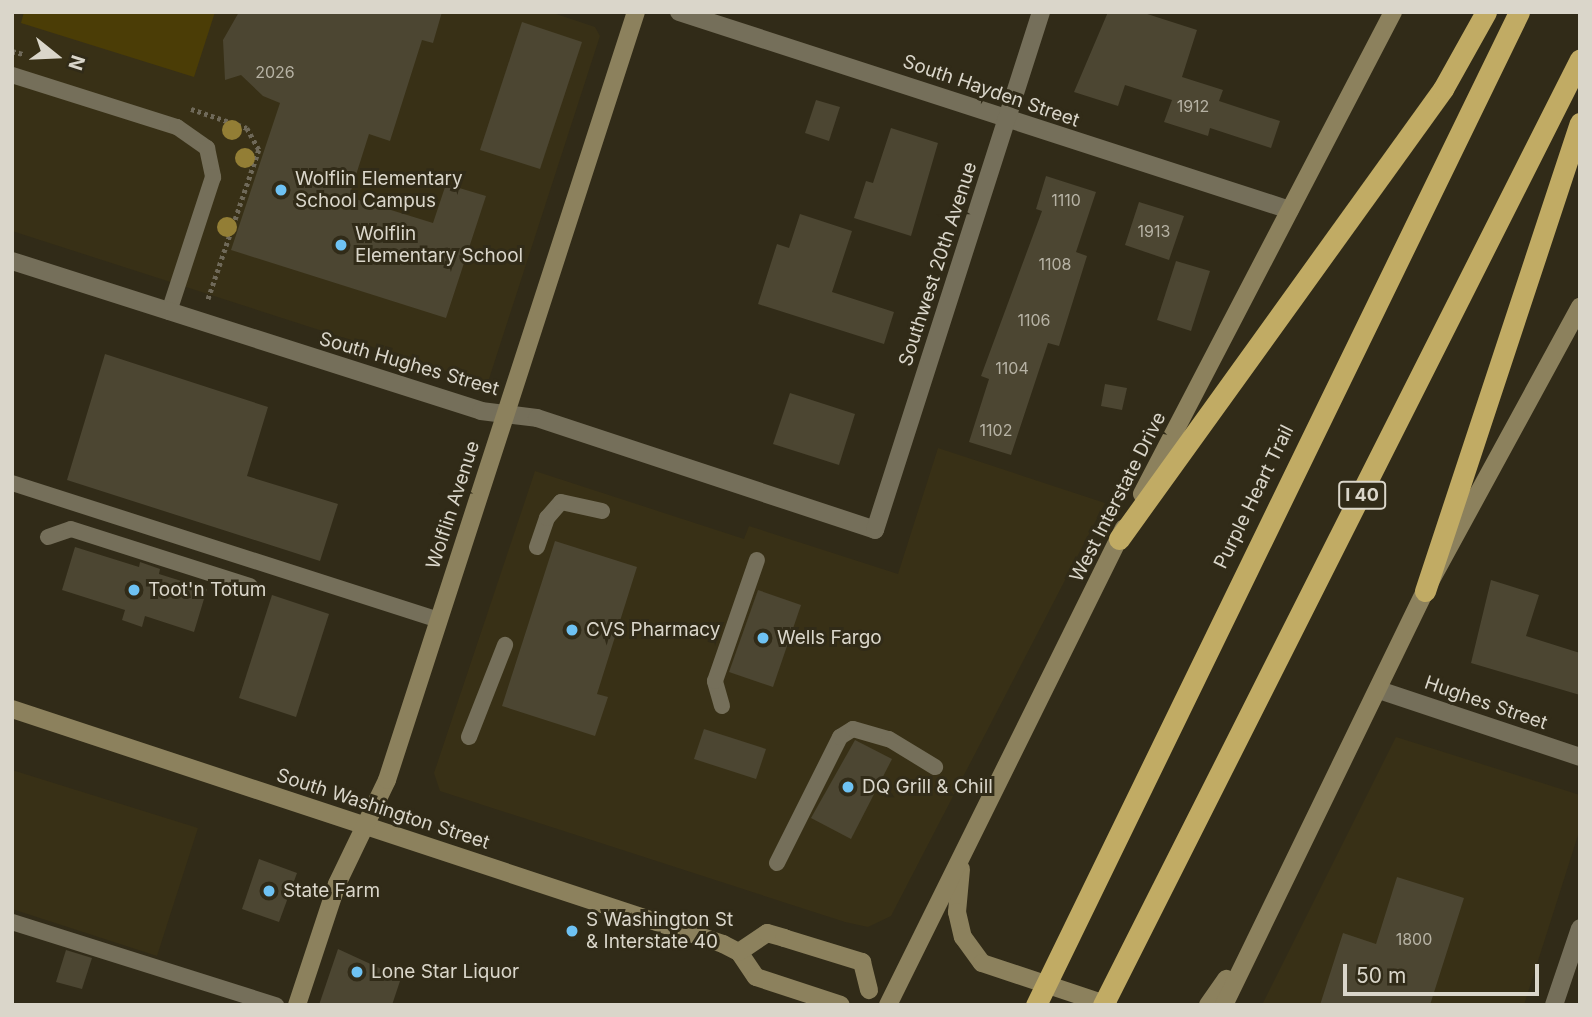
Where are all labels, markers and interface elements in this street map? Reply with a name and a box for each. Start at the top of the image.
north arrow [21,21,91,91]
street label: South Hayden Street [900,50,1082,132]
text: N [63,52,90,73]
house number: 2026 [255,62,295,82]
house number: 1912 [1177,96,1209,116]
street label: Southwest 20th Avenue [894,159,982,369]
place label: Wolflin Elementary School Campus [295,168,463,212]
marker: Wolflin Elementary School Campus [273,182,289,198]
house number: 1110 [1051,190,1081,210]
house number: 1913 [1138,221,1170,241]
place label: Wolflin Elementary School [355,223,523,267]
marker: Wolflin Elementary School [333,237,349,253]
house number: 1108 [1038,254,1072,274]
house number: 1106 [1017,310,1051,330]
street label: South Hughes Street [316,327,502,401]
house number: 1104 [995,358,1029,378]
street label: West Interstate Drive [1065,408,1171,586]
house number: 1102 [980,420,1012,440]
street label: Purple Heart Trail [1209,422,1299,572]
street label: Wolflin Avenue [422,438,484,572]
road number: I 40 [1338,480,1386,509]
place label: Toot'n Totum [148,579,266,601]
marker: Toot'n Totum [126,582,142,598]
place label: CVS Pharmacy [586,619,720,641]
marker: CVS Pharmacy [564,622,580,638]
place label: Wells Fargo [777,627,882,649]
marker: Wells Fargo [755,630,771,646]
street label: Hughes Street [1422,671,1550,735]
street label: South Washington Street [274,764,492,854]
place label: DQ Grill & Chill [862,776,993,798]
marker: DQ Grill & Chill [840,779,856,795]
place label: State Farm [283,880,380,902]
marker: State Farm [261,883,277,899]
place label: S Washington St & Interstate 40 [586,909,733,953]
marker: S Washington St & Interstate 40 [564,923,580,939]
house number: 1800 [1396,929,1432,949]
scale bar [1347,950,1543,994]
place label: Lone Star Liquor [371,961,519,983]
text: 50 m [1356,963,1406,988]
marker: Lone Star Liquor [349,964,365,980]

